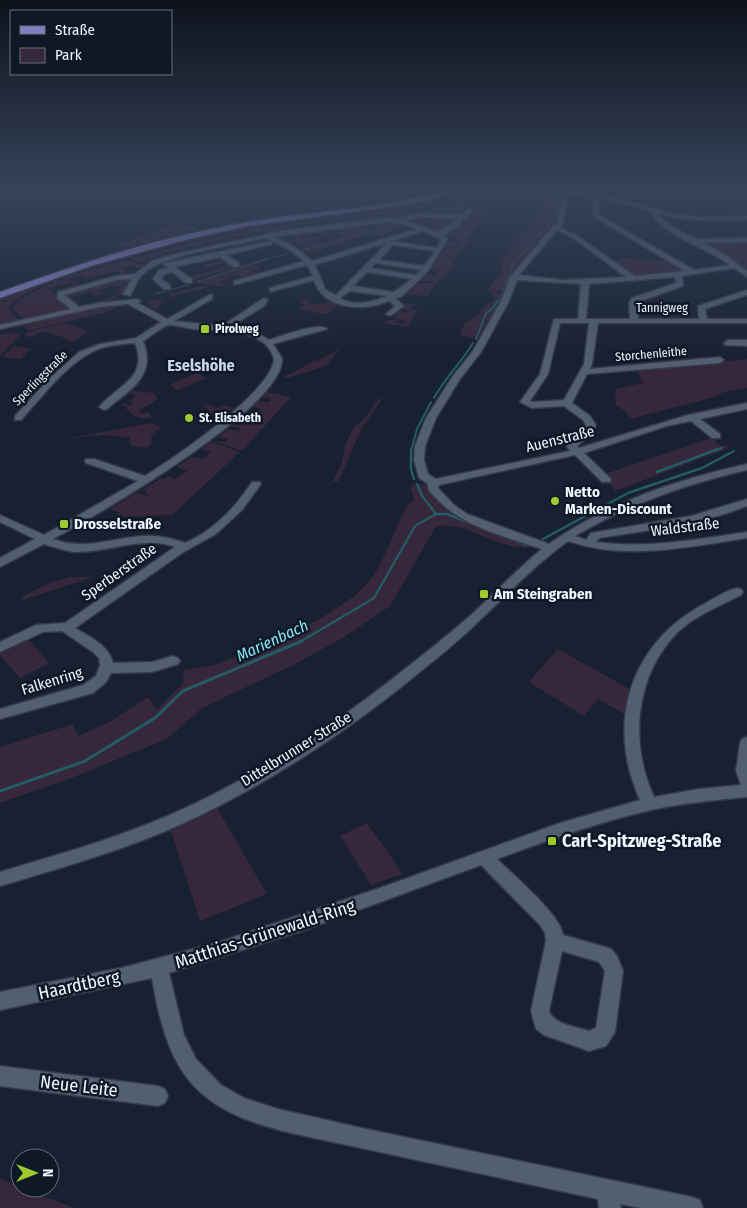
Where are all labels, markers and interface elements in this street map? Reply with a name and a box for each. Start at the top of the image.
legend [10,10,172,75]
text: Straße [55,21,95,39]
text: Park [55,46,82,64]
street label: Tannigweg [636,301,688,315]
place label: Pirolweg [215,322,259,336]
marker: Pirolweg [199,323,211,335]
street label: Storchenleithe [615,344,687,364]
street label: Sperlingstraße [10,348,70,408]
district label: Eselshöhe [167,356,235,375]
place label: St. Elisabeth [199,411,261,425]
marker: St. Elisabeth [183,412,195,424]
street label: Auenstraße [524,422,596,456]
place label: Netto Marken-Discount [565,483,673,518]
marker: Netto Marken-Discount [549,495,561,507]
street label: Waldstraße [650,514,720,540]
place label: Drosselstraße [74,515,161,533]
marker: Drosselstraße [58,518,70,530]
street label: Sperberstraße [78,540,160,604]
place label: Am Steingraben [493,585,593,603]
marker: Am Steingraben [478,588,490,600]
water label: Marienbach [233,616,311,665]
street label: Falkenring [19,663,85,699]
street label: Dittelbrunner Straße [238,708,354,790]
place label: Carl-Spitzweg-Straße [562,830,721,852]
marker: Carl-Spitzweg-Straße [546,835,558,847]
street label: Matthias-Grünewald-Ring [172,894,358,974]
street label: Haardtberg [36,966,122,1004]
street label: Neue Leite [39,1070,119,1102]
north arrow [10,1148,60,1198]
text: N [39,1169,56,1177]

